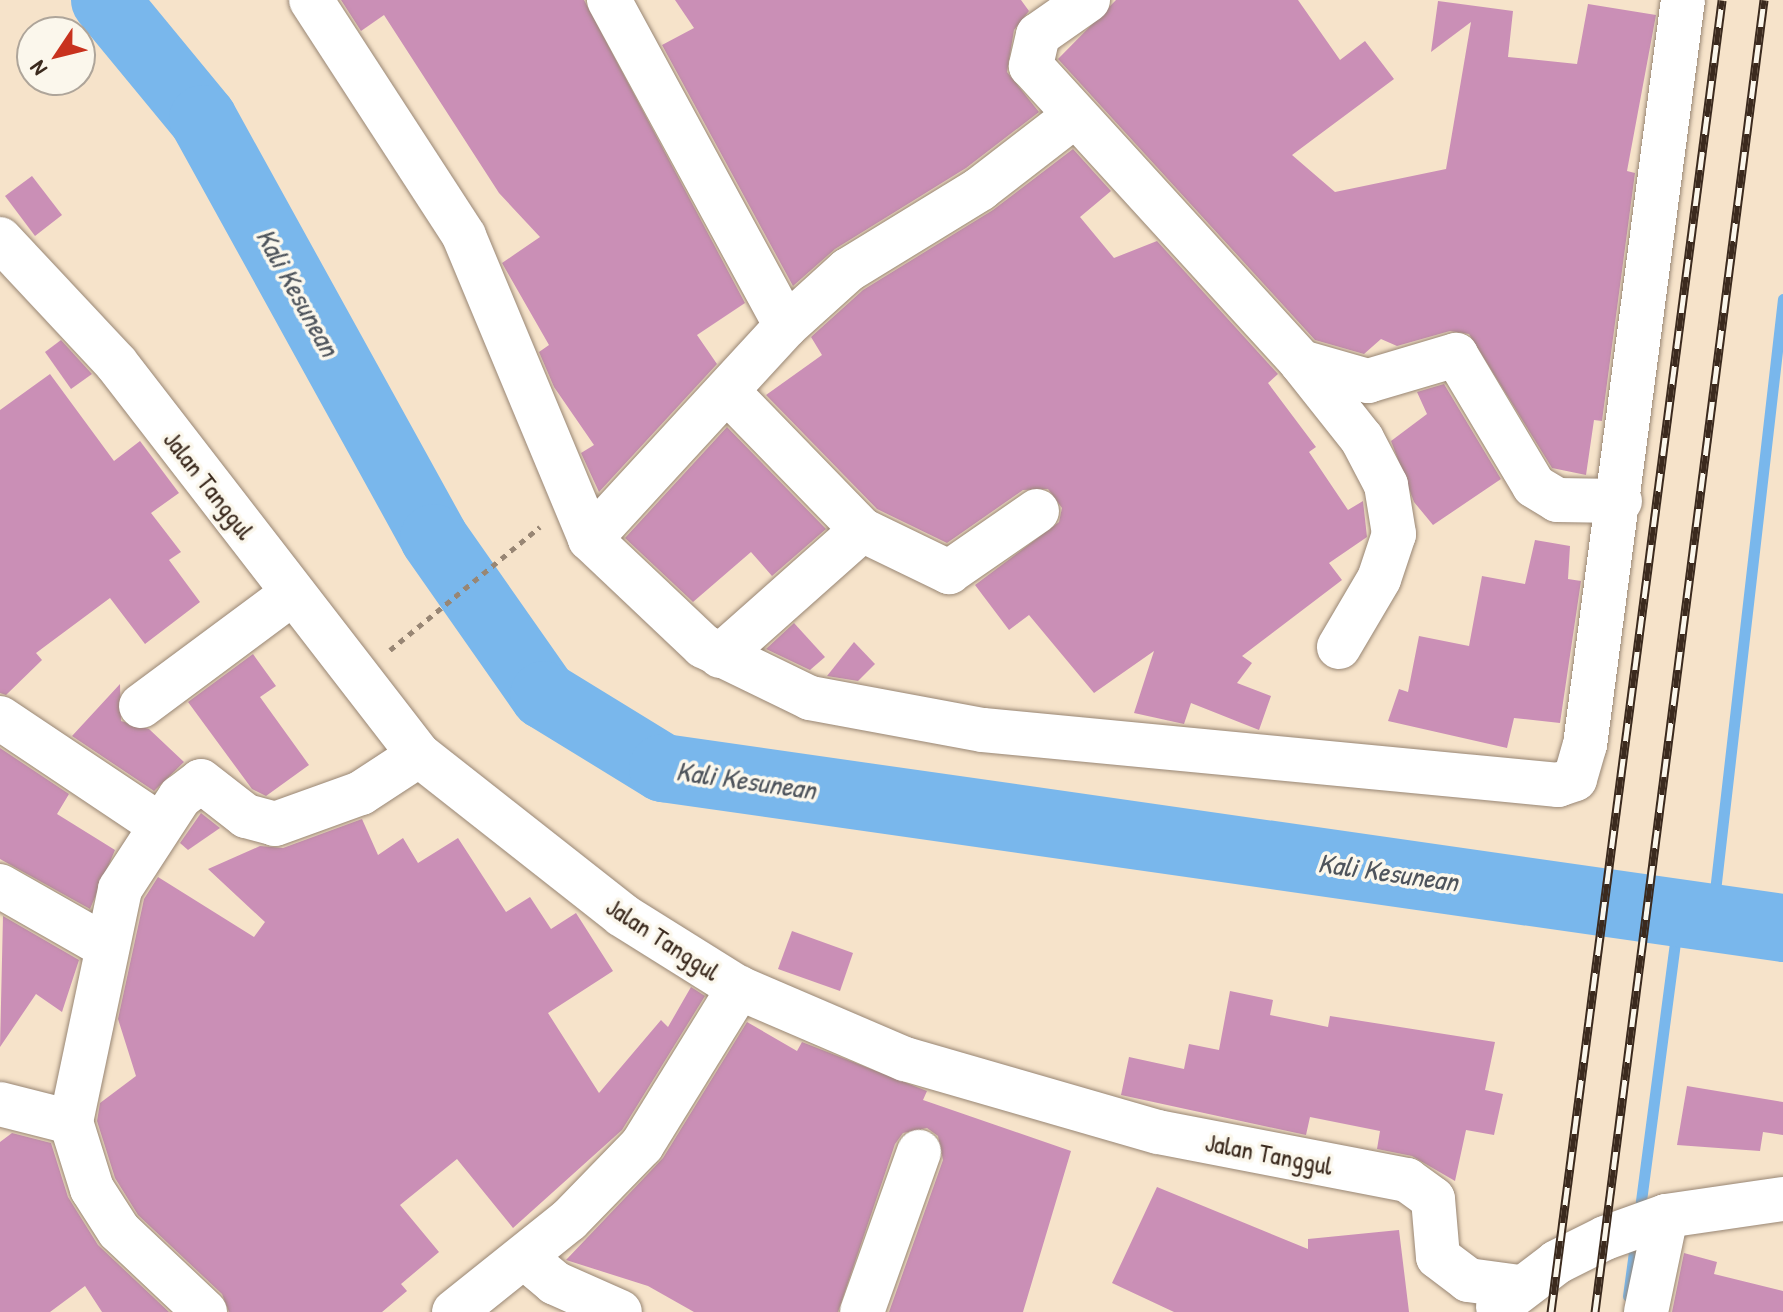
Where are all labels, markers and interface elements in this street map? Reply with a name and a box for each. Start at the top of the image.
north arrow [16,16,96,96]
text: N [22,55,54,82]
water label: Kali Kesunean [249,222,347,362]
street label: Jalan Tanggul [157,424,261,546]
water label: Kali Kesunean [674,754,818,806]
water label: Kali Kesunean [1316,846,1460,898]
street label: Jalan Tanggul [600,891,726,987]
street label: Jalan Tanggul [1203,1126,1335,1182]

